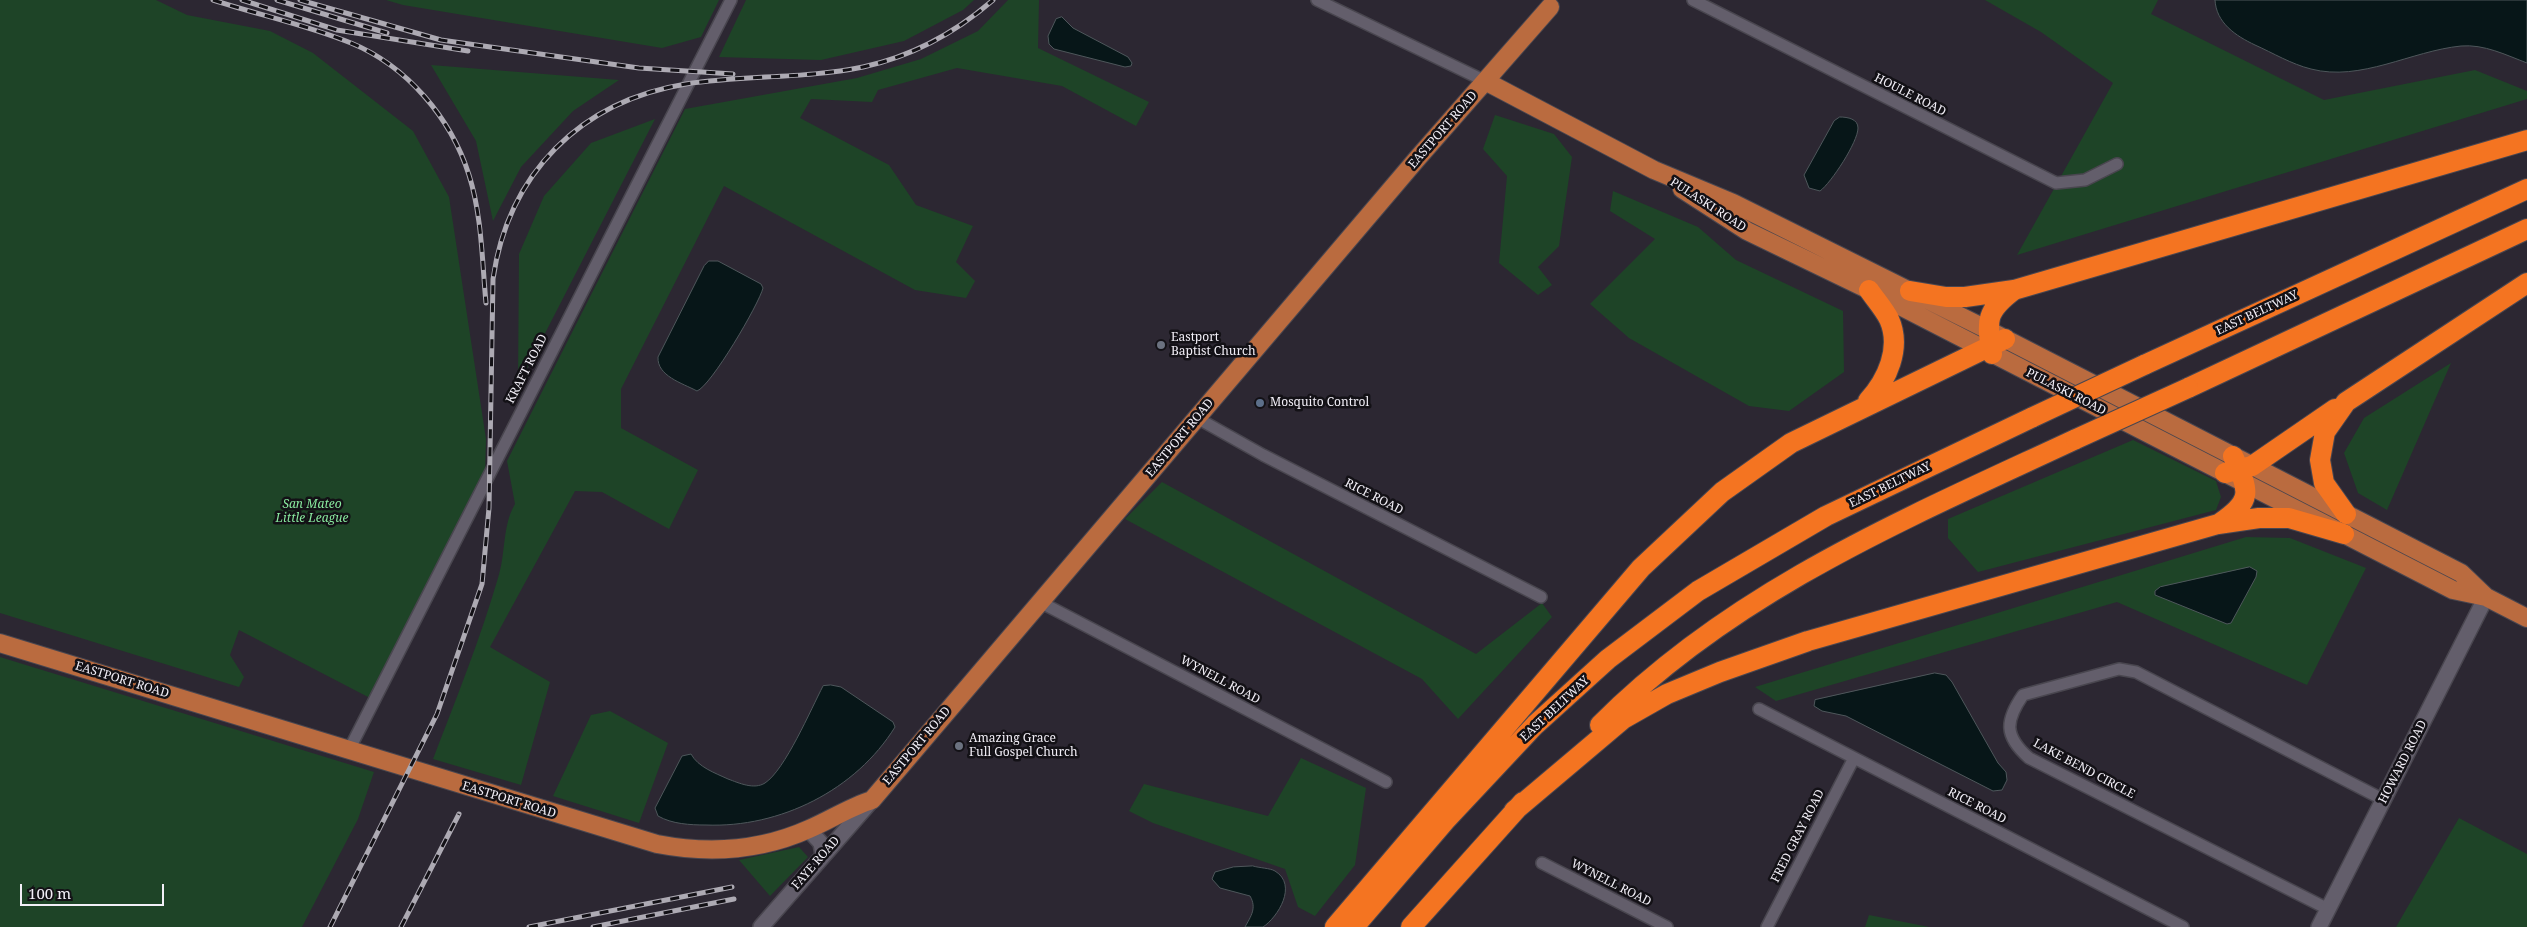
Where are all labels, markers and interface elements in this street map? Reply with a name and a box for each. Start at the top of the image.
street label: HOULE ROAD [1872,71,1948,119]
street label: EASTPORT ROAD [1406,89,1480,171]
street label: PULASKI ROAD [1667,175,1749,235]
street label: EAST BELTWAY [2214,288,2300,338]
place label: Eastport Baptist Church [1171,331,1256,359]
street label: KRAFT ROAD [503,332,551,406]
marker: Eastport Baptist Church [1155,339,1167,351]
street label: PULASKI ROAD [2024,366,2108,418]
street label: EASTPORT ROAD [1143,396,1217,480]
place label: Mosquito Control [1270,396,1369,410]
marker: Mosquito Control [1254,397,1266,409]
street label: EAST BELTWAY [1847,459,1933,511]
street label: RICE ROAD [1342,476,1406,518]
park label: San Mateo Little League [276,498,348,526]
street label: WYNELL ROAD [1178,653,1262,707]
street label: EASTPORT ROAD [73,659,171,701]
street label: EAST BELTWAY [1518,673,1592,745]
street label: EASTPORT ROAD [880,704,954,788]
street label: HOWARD ROAD [2376,718,2430,806]
place label: Amazing Grace Full Gospel Church [969,732,1078,760]
street label: LAKE BEND CIRCLE [2031,736,2137,802]
marker: Amazing Grace Full Gospel Church [953,740,965,752]
street label: EASTPORT ROAD [460,779,558,821]
street label: RICE ROAD [1945,785,2009,827]
street label: FRED GRAY ROAD [1768,787,1828,885]
street label: FAYE ROAD [789,834,843,892]
street label: WYNELL ROAD [1568,857,1654,909]
scale bar [22,874,166,906]
text: 100 m [28,883,71,903]

